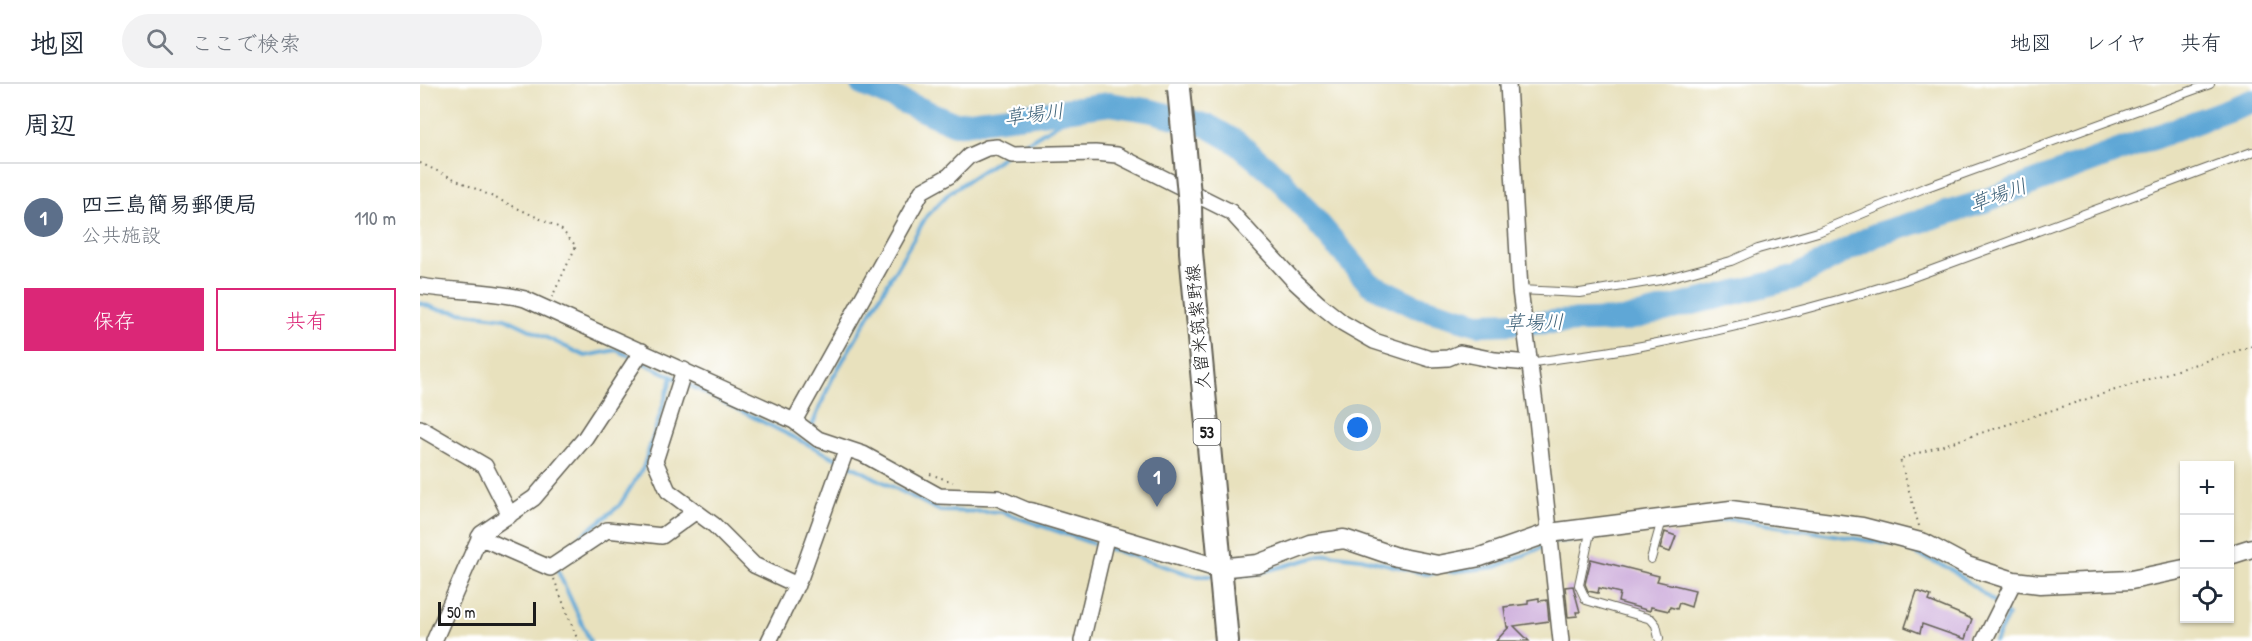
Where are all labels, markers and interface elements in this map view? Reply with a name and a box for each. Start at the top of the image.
search box [122,14,542,68]
text: 地図 [30,24,86,62]
icon: search [143,25,176,58]
text: ここで検索 [191,28,301,58]
text: 地図 [2010,28,2052,57]
text: レイヤ [2085,28,2147,57]
text: 共有 [2180,28,2222,57]
water label: 草場川 [1003,96,1065,131]
text: 周辺 [24,107,76,142]
water label: 草場川 [1965,172,2031,217]
text: 四三島簡易郵便局 [81,189,257,219]
text: 1 [40,204,47,231]
text: 110 m [354,204,396,231]
text: 公共施設 [81,221,161,248]
street label: 久留米筑紫野線 [1180,263,1215,391]
button: 保存 [24,288,204,351]
button: 共有 [216,288,396,351]
water label: 草場川 [1504,307,1564,336]
your location [1343,413,1372,442]
road number: 53 [1194,419,1220,445]
pin: 1 [1138,458,1176,507]
map controls [2180,461,2234,623]
button: + [2180,461,2234,515]
button: − [2180,515,2234,569]
button: locate [2180,569,2234,623]
scale bar [438,599,536,626]
text: 50 m [447,601,476,623]

